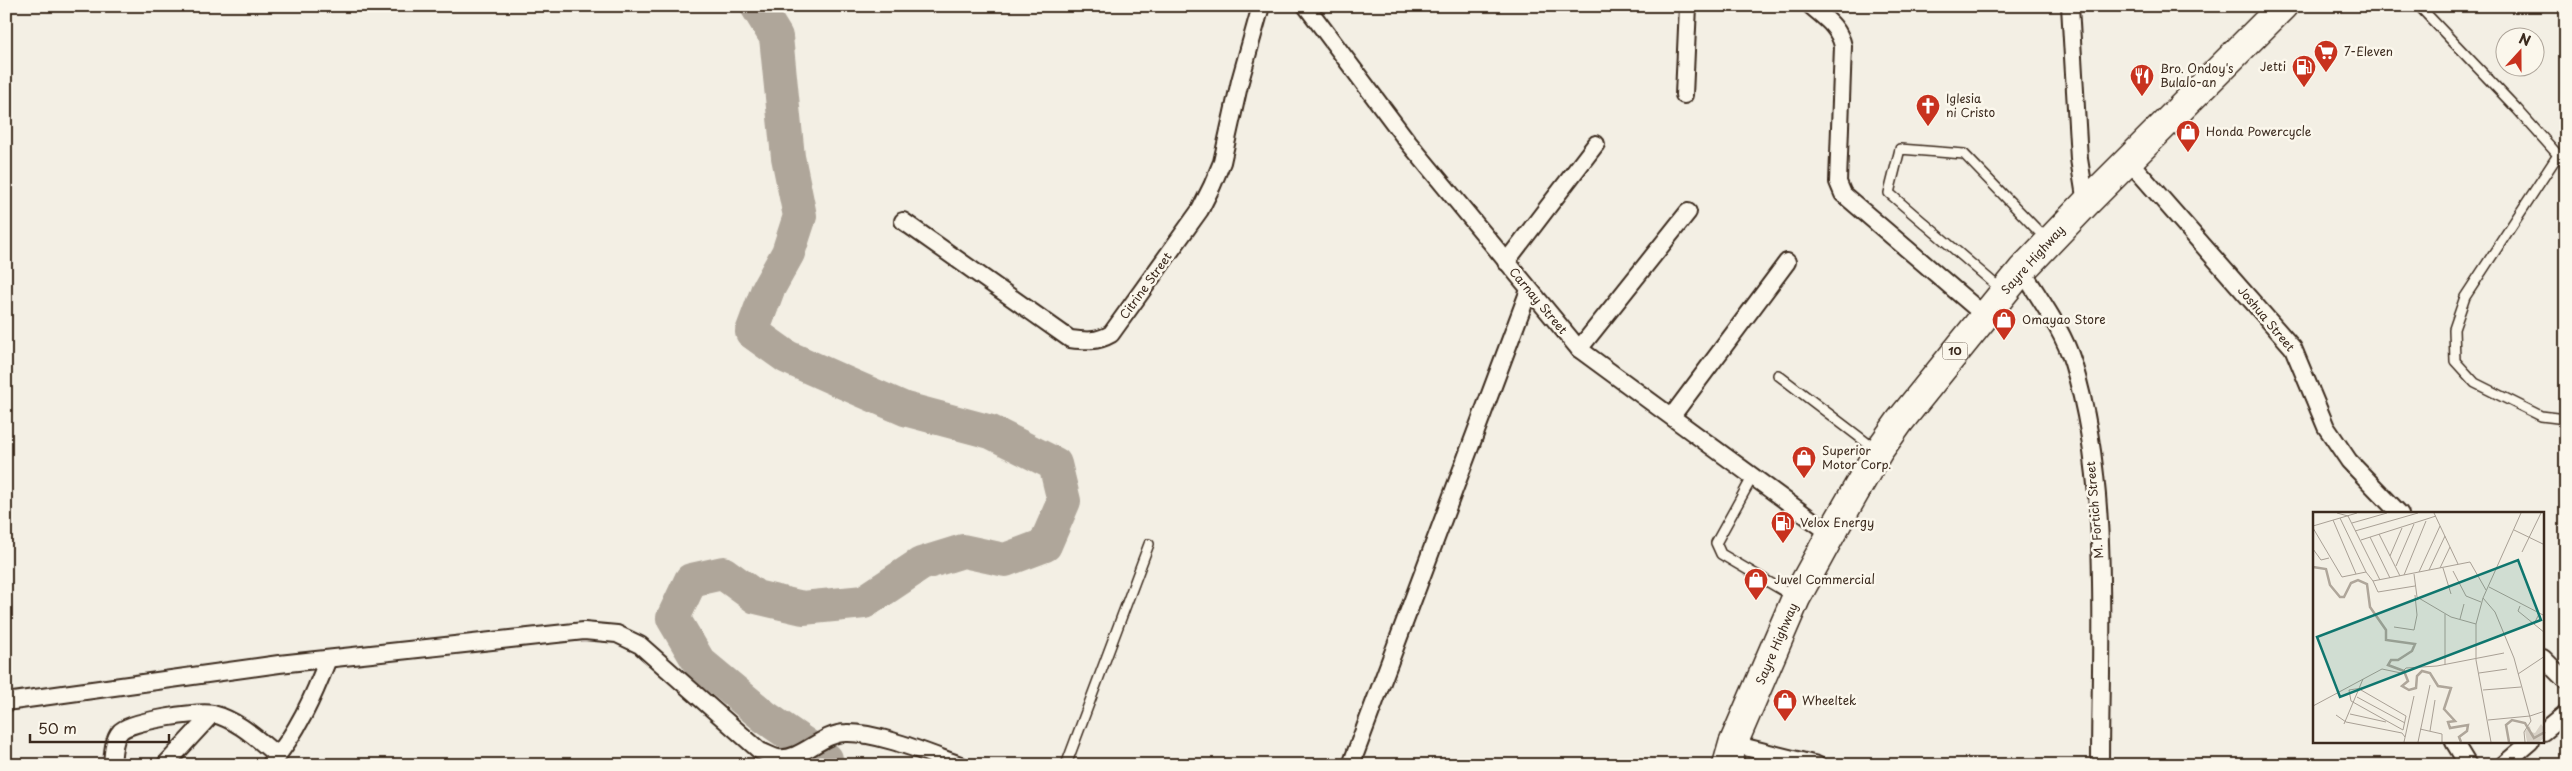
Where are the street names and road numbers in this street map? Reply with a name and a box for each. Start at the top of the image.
street label: Sayre Highway [1996,221,2068,298]
street label: Citrine Street [1115,248,1176,323]
street label: Carnay Street [1505,263,1572,338]
street label: Joshua Street [2234,282,2300,355]
road number: 10 [1942,342,1968,360]
street label: M. Fortich Street [2081,460,2107,560]
street label: Sayre Highway [1751,600,1801,687]

